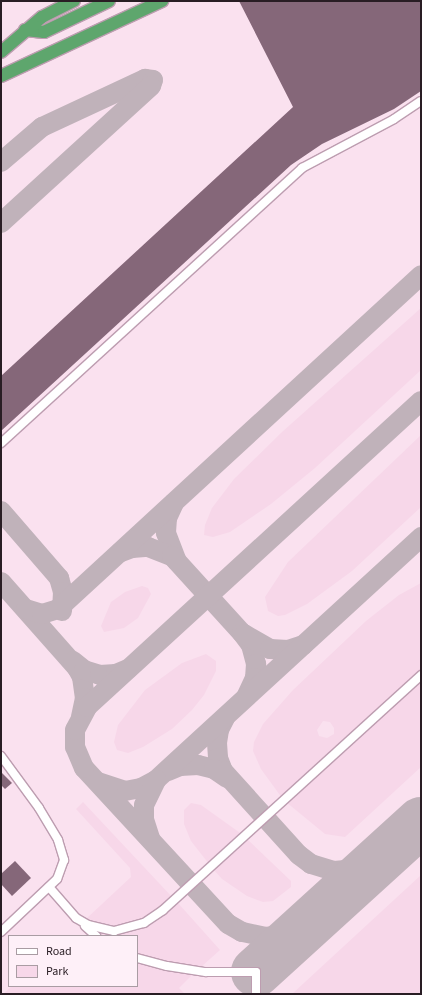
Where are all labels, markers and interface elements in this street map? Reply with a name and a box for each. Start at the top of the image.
legend [8,935,138,987]
text: Road [46,943,72,960]
text: Park [46,963,68,980]

